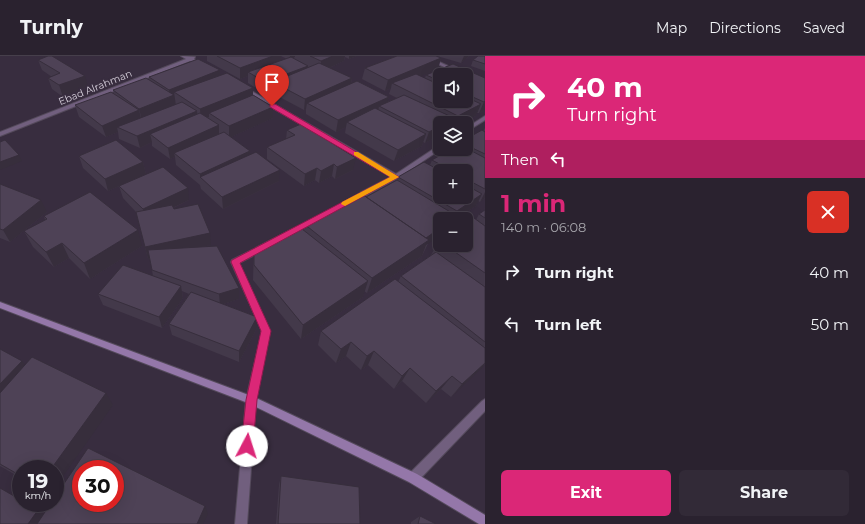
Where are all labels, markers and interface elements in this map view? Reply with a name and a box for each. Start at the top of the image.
text: Turnly [20,16,83,39]
text: Map [656,19,687,37]
text: Directions [709,19,781,37]
text: Saved [803,19,845,37]
pin [255,65,289,106]
street label: Ebad Alrahman [57,67,134,108]
map controls [433,68,473,252]
button: sound [433,68,473,108]
text: 40 m [567,70,643,104]
icon: arrive [261,71,283,93]
icon: right [501,72,553,124]
text: Turn right [567,104,657,126]
button: layers [433,116,473,156]
icon: left [547,148,569,170]
text: Then [501,150,539,169]
button: + [433,164,473,204]
text: 1 min [501,189,566,218]
button: close [807,191,849,233]
button: − [433,212,473,252]
text: 140 m · 06:08 [501,219,586,235]
icon: right [501,261,523,283]
text: Turn right [535,263,614,282]
text: 40 m [809,263,849,282]
icon: left [501,313,523,335]
text: Turn left [535,315,602,334]
text: 50 m [811,315,849,334]
position arrow [226,425,268,467]
speed limit sign: 30 [72,460,124,512]
text: 19 [28,469,48,493]
button: Exit [501,470,671,516]
button: Share [679,470,849,516]
text: km/h [25,489,51,502]

